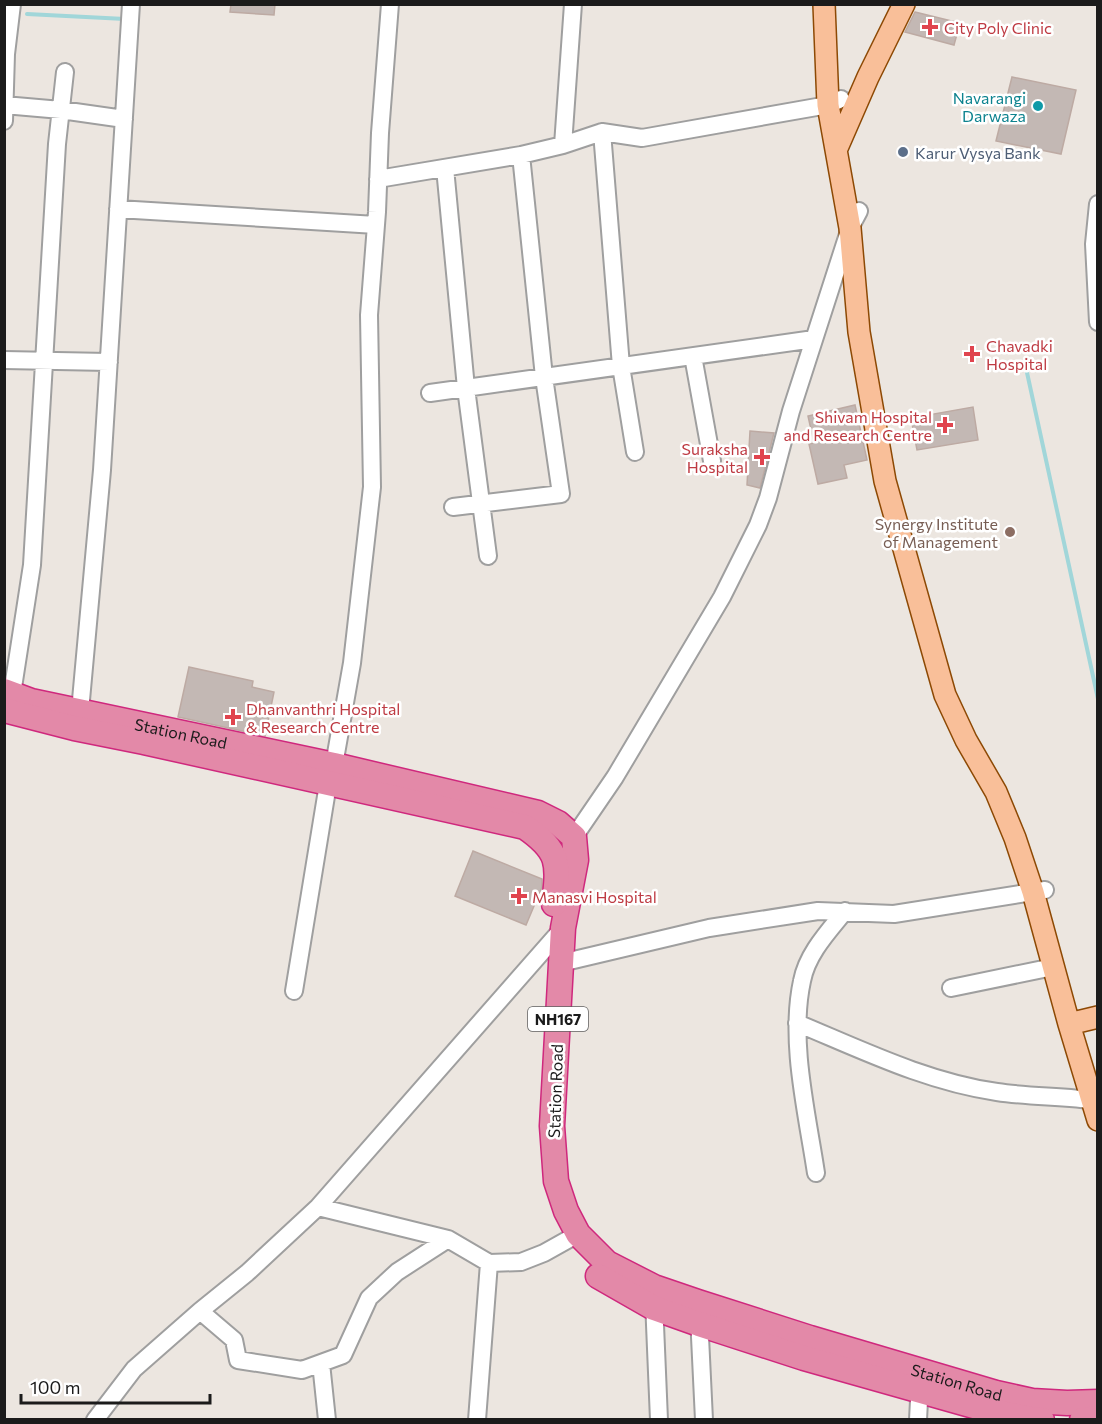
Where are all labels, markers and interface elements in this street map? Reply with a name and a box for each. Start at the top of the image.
marker: City Poly Clinic [921,18,939,36]
place label: City Poly Clinic [944,18,1052,37]
place label: Navarangi Darwaza [953,88,1026,125]
marker: Navarangi Darwaza [1031,99,1045,113]
place label: Karur Vysya Bank [915,143,1041,162]
marker: Karur Vysya Bank [896,145,910,159]
place label: Chavadki Hospital [986,336,1053,373]
marker: Chavadki Hospital [963,345,981,363]
place label: Shivam Hospital and Research Centre [783,407,932,444]
marker: Shivam Hospital and Research Centre [936,416,954,434]
place label: Suraksha Hospital [682,439,748,476]
marker: Suraksha Hospital [753,448,771,466]
place label: Synergy Institute of Management [875,514,998,551]
marker: Synergy Institute of Management [1003,525,1017,539]
place label: Dhanvanthri Hospital & Research Centre [246,699,400,736]
marker: Dhanvanthri Hospital & Research Centre [224,708,242,726]
street label: Station Road [133,714,229,752]
marker: Manasvi Hospital [510,887,528,905]
place label: Manasvi Hospital [532,887,657,906]
road number: NH167 [528,1007,588,1031]
street label: Station Road [544,1044,566,1138]
street label: Station Road [909,1359,1004,1404]
scale bar [21,1367,210,1405]
text: 100 m [30,1376,80,1398]

